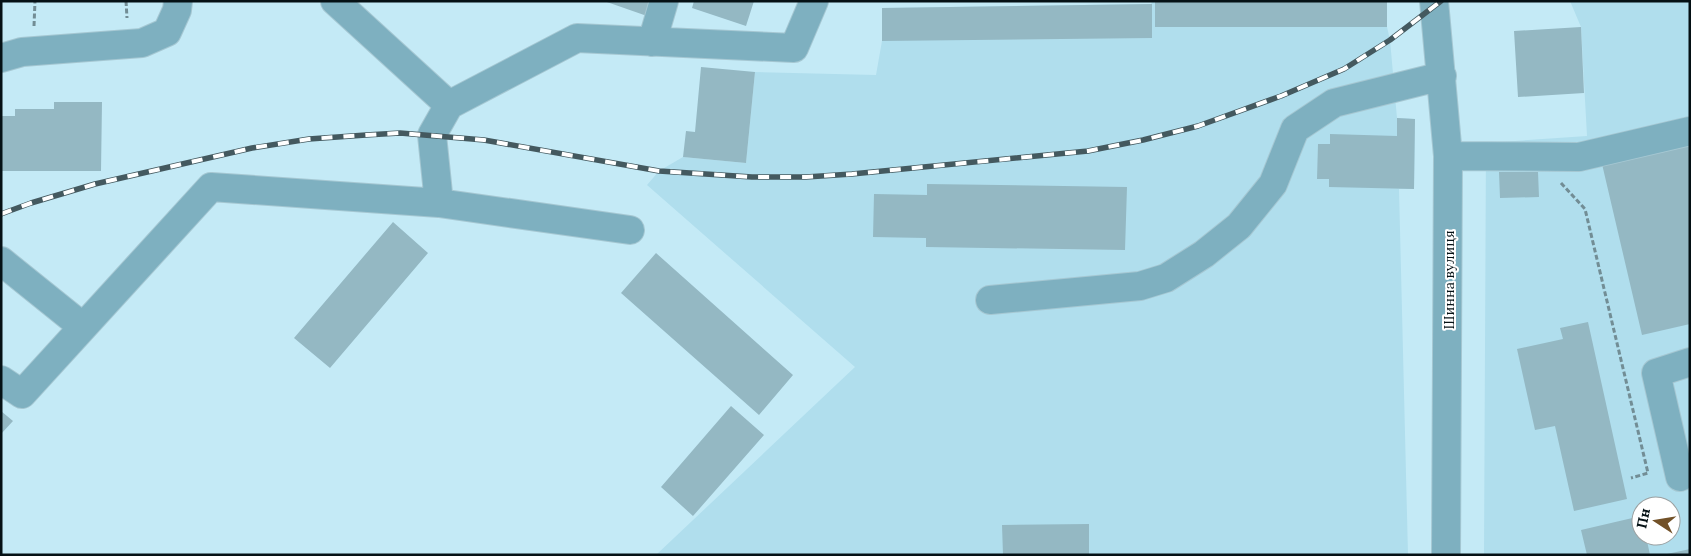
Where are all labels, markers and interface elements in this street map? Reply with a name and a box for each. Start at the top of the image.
street label: Шинна вулиця [1440,230,1458,330]
north arrow [1631,496,1681,546]
text: Пн [1632,507,1654,530]

